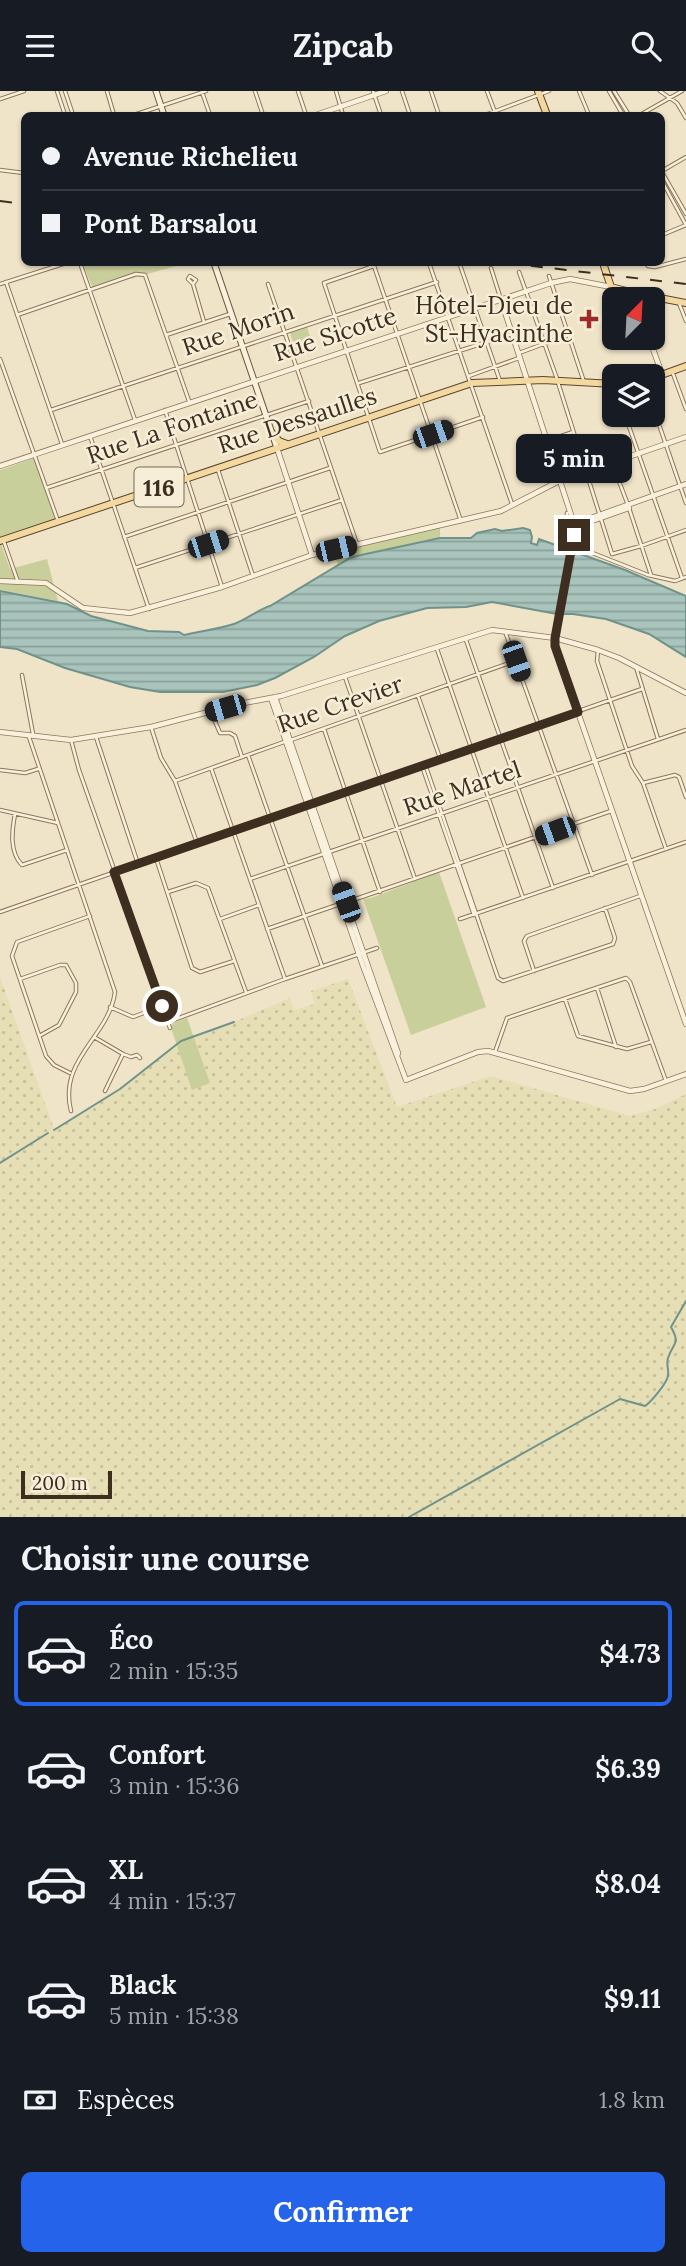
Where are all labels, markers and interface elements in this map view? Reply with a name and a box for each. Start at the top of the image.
text: Zipcab [293,25,393,66]
icon: menu [21,27,59,65]
icon: search [627,27,665,65]
text: Avenue Richelieu [84,140,298,173]
text: Pont Barsalou [84,207,257,240]
north arrow [602,287,665,350]
map controls [602,287,665,427]
place label: Hôtel-Dieu de St-Hyacinthe [415,290,573,349]
street label: Rue Morin [178,295,298,363]
street label: Rue Sicotte [270,300,400,368]
marker: Hôtel-Dieu de St-Hyacinthe [579,309,599,329]
button: layers [602,364,665,427]
street label: Rue Dessaulles [213,380,381,460]
street label: Rue La Fontaine [82,383,262,471]
car [410,417,457,451]
callout: 5 min [516,433,632,483]
text: 5 min [543,444,605,473]
road number: 116 [134,467,184,507]
route end [558,519,590,551]
car [185,528,232,560]
car [314,534,359,564]
car [500,638,533,684]
street label: Rue Crevier [273,668,407,740]
car [202,692,249,724]
street label: Rue Martel [399,753,525,823]
car [532,814,579,848]
car [329,879,364,925]
route start [146,990,178,1022]
scale bar [21,1468,112,1500]
text: 200 m [32,1471,88,1495]
text: Choisir une course [21,1538,309,1579]
icon: car [25,1622,88,1685]
text: Éco [109,1623,153,1656]
text: $4.73 [599,1637,661,1670]
text: 2 min · 15:35 [109,1656,238,1685]
icon: car [25,1737,88,1800]
text: Confort [109,1738,206,1771]
text: $6.39 [595,1752,661,1785]
text: 3 min · 15:36 [109,1771,239,1800]
icon: car [25,1852,88,1915]
text: XL [109,1853,143,1886]
text: $8.04 [594,1867,661,1900]
text: 4 min · 15:37 [109,1886,236,1915]
icon: car [25,1967,88,2030]
text: Black [109,1968,177,2001]
text: $9.11 [604,1982,661,2015]
text: 5 min · 15:38 [109,2001,239,2030]
icon: cash [21,2081,59,2119]
text: Espèces [77,2083,175,2116]
text: 1.8 km [599,2085,665,2114]
button: Confirmer [21,2172,665,2252]

